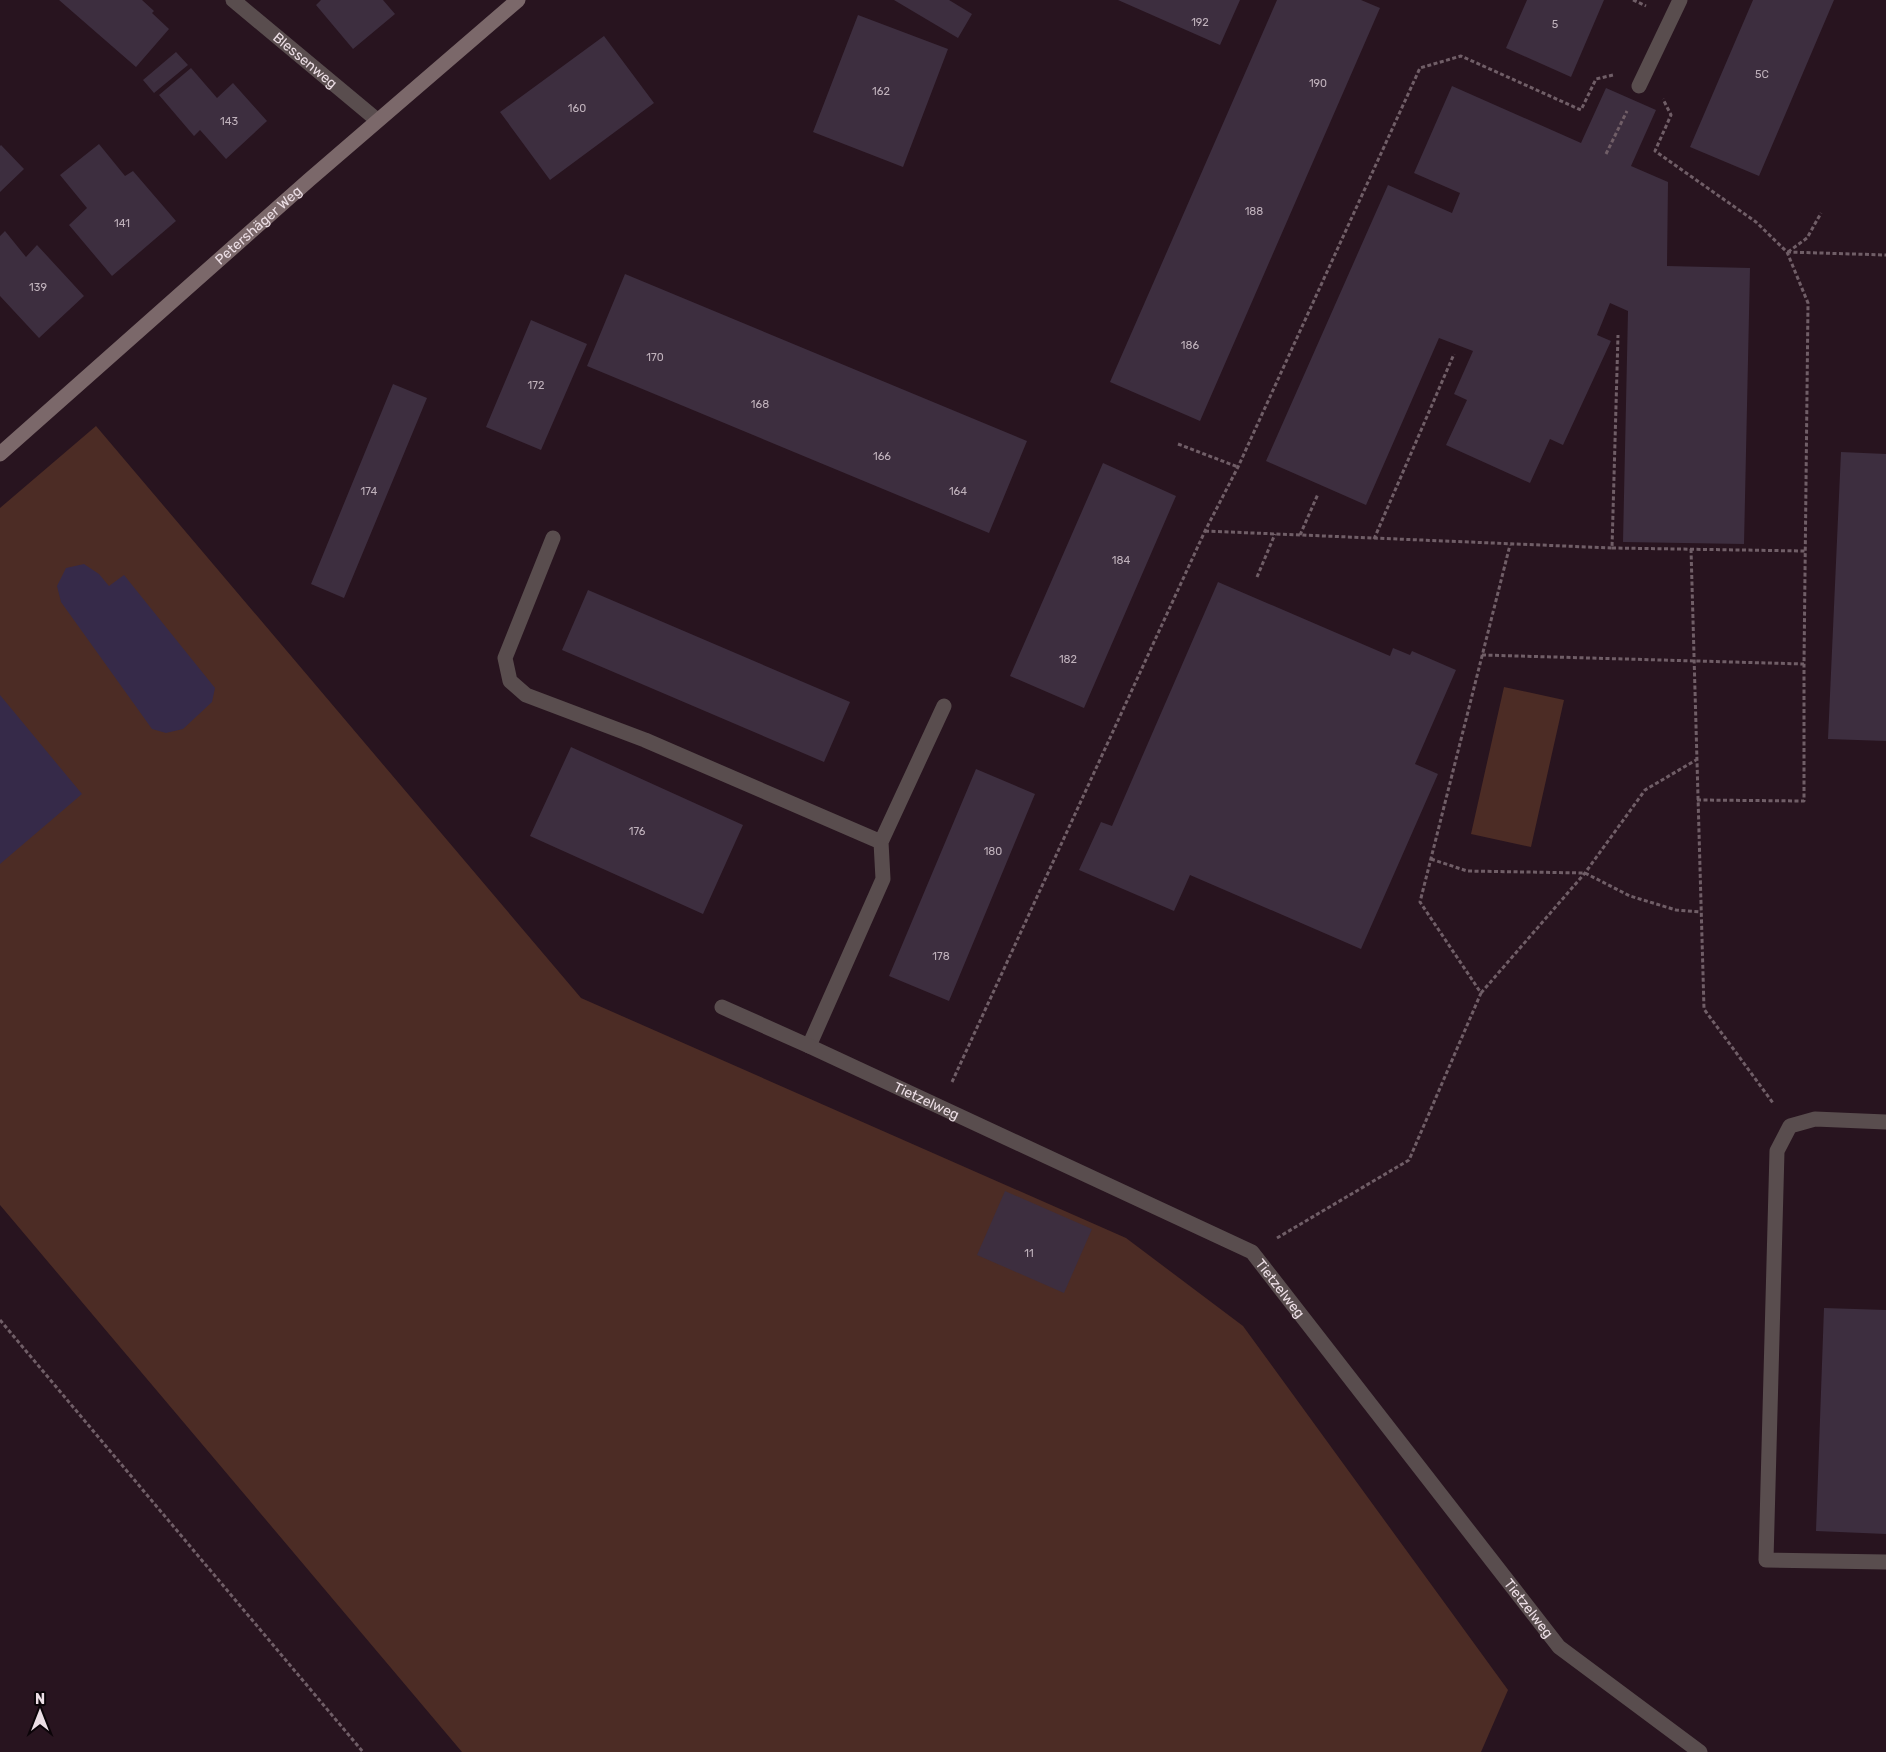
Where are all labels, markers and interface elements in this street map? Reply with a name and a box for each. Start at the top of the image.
house number: 192 [1191,16,1209,29]
house number: 5 [1552,18,1559,31]
street label: Blessenweg [270,29,341,92]
house number: 5C [1755,68,1769,81]
house number: 190 [1309,77,1327,90]
house number: 162 [872,85,890,98]
house number: 160 [568,102,586,115]
house number: 143 [220,115,238,128]
street label: Petershäger Weg [211,182,305,268]
house number: 188 [1245,205,1263,218]
house number: 141 [114,217,130,230]
house number: 139 [29,281,47,294]
house number: 186 [1181,339,1200,352]
house number: 170 [646,351,664,364]
house number: 172 [528,379,544,392]
house number: 168 [751,398,769,411]
house number: 166 [873,450,891,463]
house number: 174 [361,485,378,498]
house number: 164 [949,485,967,498]
house number: 184 [1112,554,1130,567]
house number: 182 [1059,653,1077,666]
house number: 176 [629,825,646,838]
house number: 180 [984,845,1002,858]
house number: 178 [932,950,950,963]
street label: Tietzelweg [891,1078,962,1123]
house number: 11 [1024,1247,1034,1260]
street label: Tietzelweg [1252,1255,1309,1321]
street label: Tietzelweg [1501,1575,1557,1641]
north arrow [15,1687,65,1737]
text: N [35,1691,45,1708]

